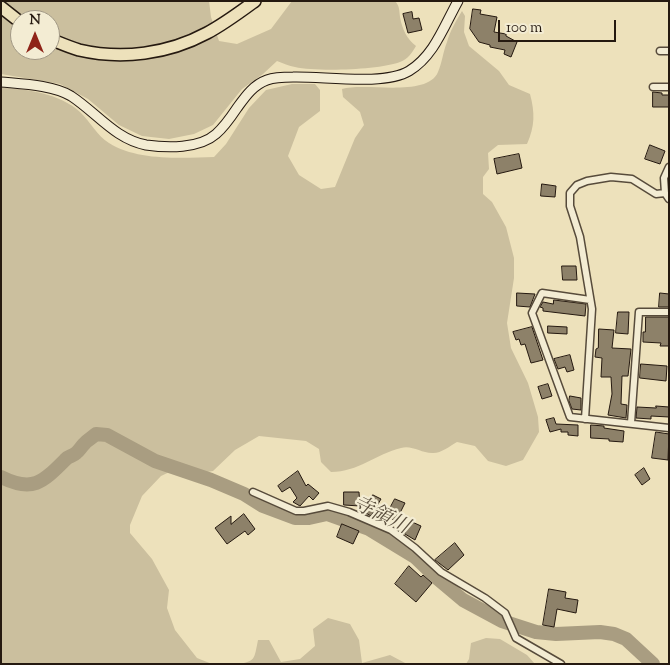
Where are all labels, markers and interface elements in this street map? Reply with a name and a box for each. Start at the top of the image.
north arrow [10,10,60,60]
scale bar [500,10,618,42]
text: N [29,11,41,31]
text: 100 m [506,18,542,39]
water label: 寺領川 [348,493,412,541]

